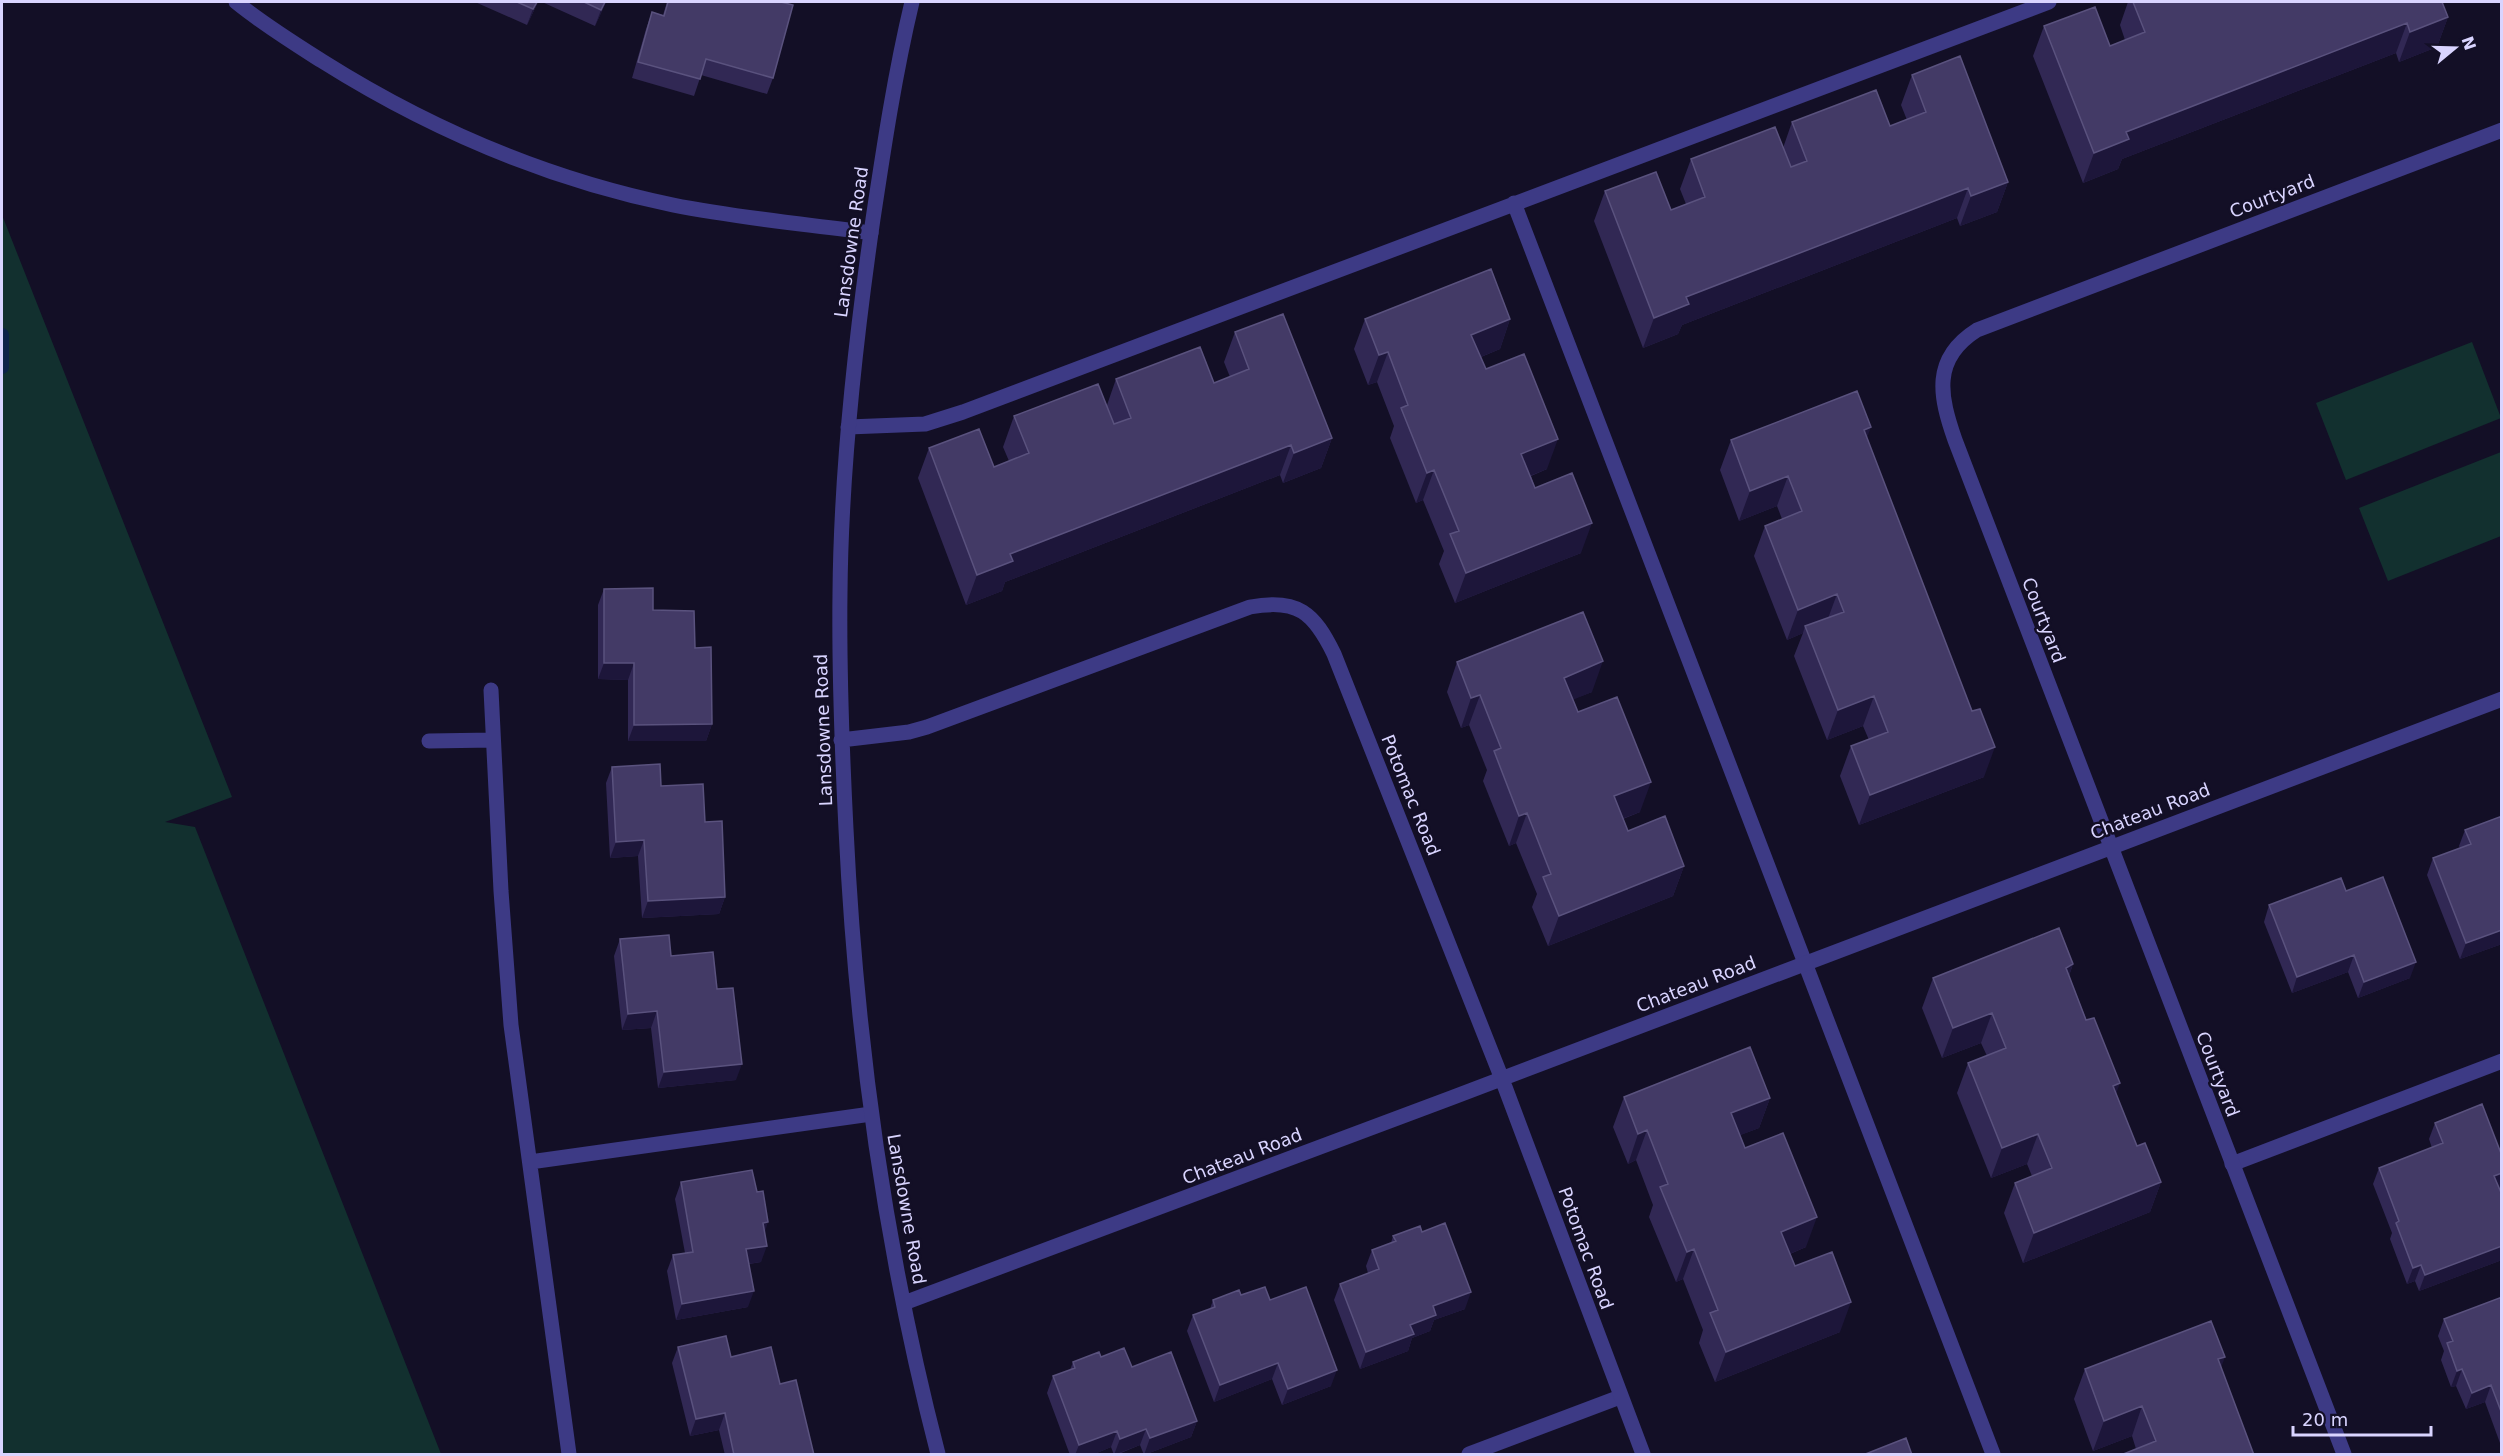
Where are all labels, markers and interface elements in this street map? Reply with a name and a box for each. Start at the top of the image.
north arrow [2425,18,2485,78]
text: N [2458,34,2480,53]
street label: Lansdowne Road [830,165,872,319]
street label: Courtyard [2226,170,2318,222]
street label: Courtyard [2018,574,2070,666]
street label: Lansdowne Road [810,653,836,807]
street label: Potomac Road [1377,731,1445,859]
street label: Chateau Road [2087,779,2213,843]
street label: Chateau Road [1633,952,1759,1016]
street label: Courtyard [2192,1028,2244,1120]
street label: Chateau Road [1179,1124,1305,1188]
street label: Lansdowne Road [883,1132,931,1286]
street label: Potomac Road [1554,1184,1618,1312]
scale bar [2293,1399,2431,1437]
text: 20 m [2302,1409,2348,1430]

